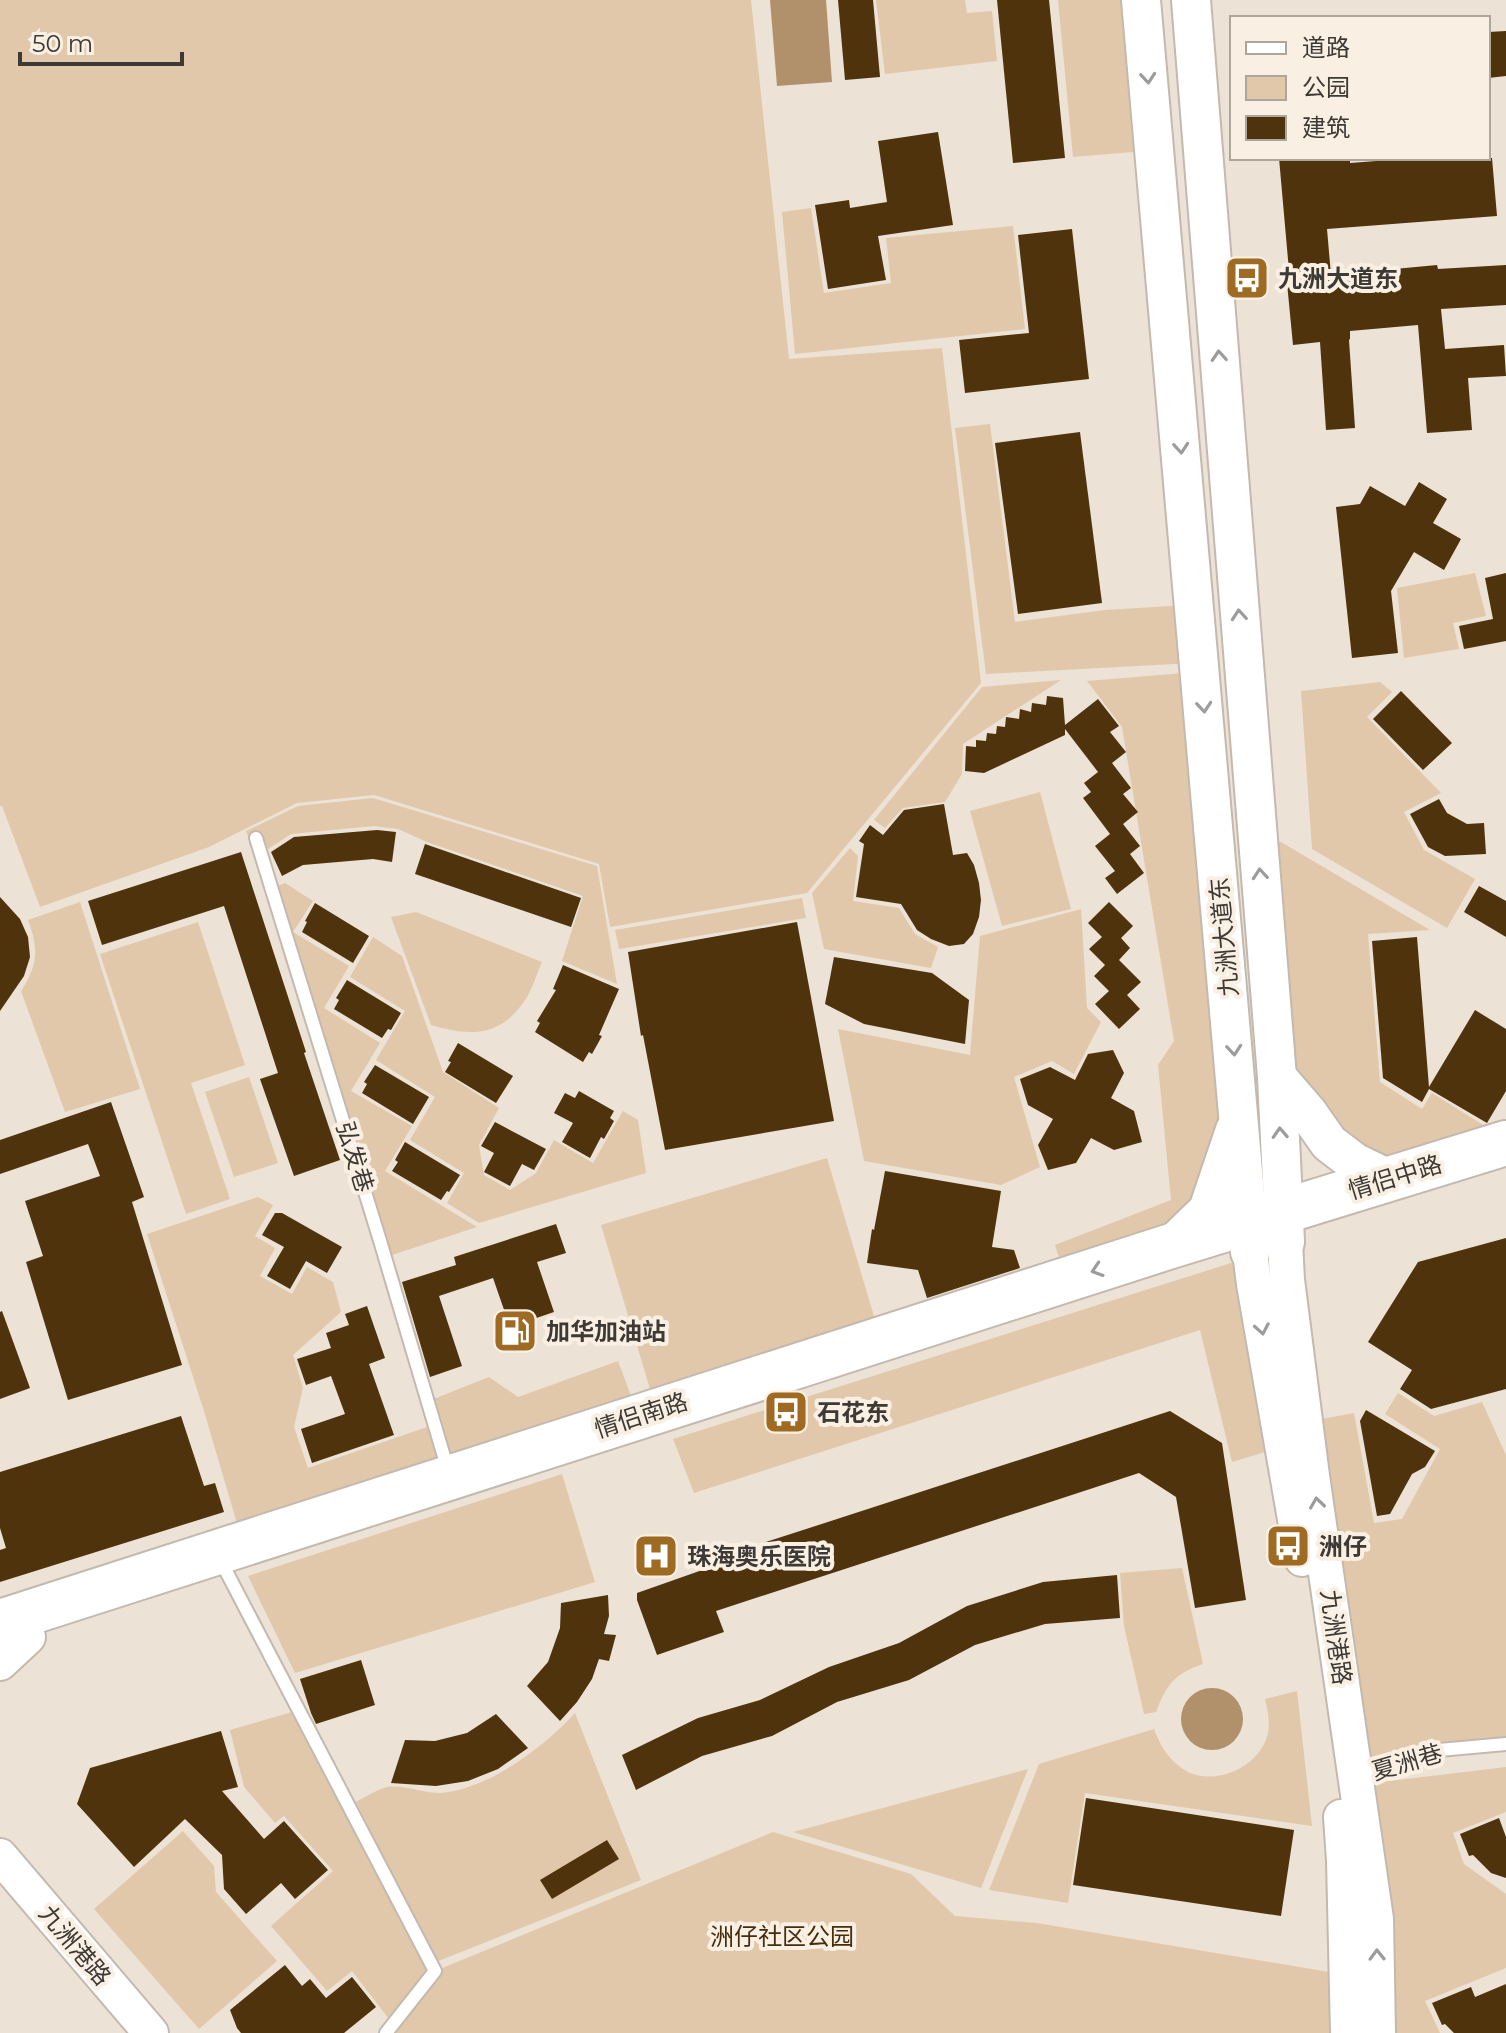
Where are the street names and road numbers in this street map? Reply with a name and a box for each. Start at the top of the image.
street label: 九洲大道东 [1204,876,1244,998]
street label: 弘发巷 [331,1118,379,1196]
street label: 情侣中路 [1345,1149,1445,1205]
street label: 情侣南路 [591,1386,691,1444]
street label: 九洲港路 [1315,1587,1357,1687]
street label: 夏洲巷 [1368,1738,1446,1786]
street label: 九洲港路 [33,1899,117,1991]

